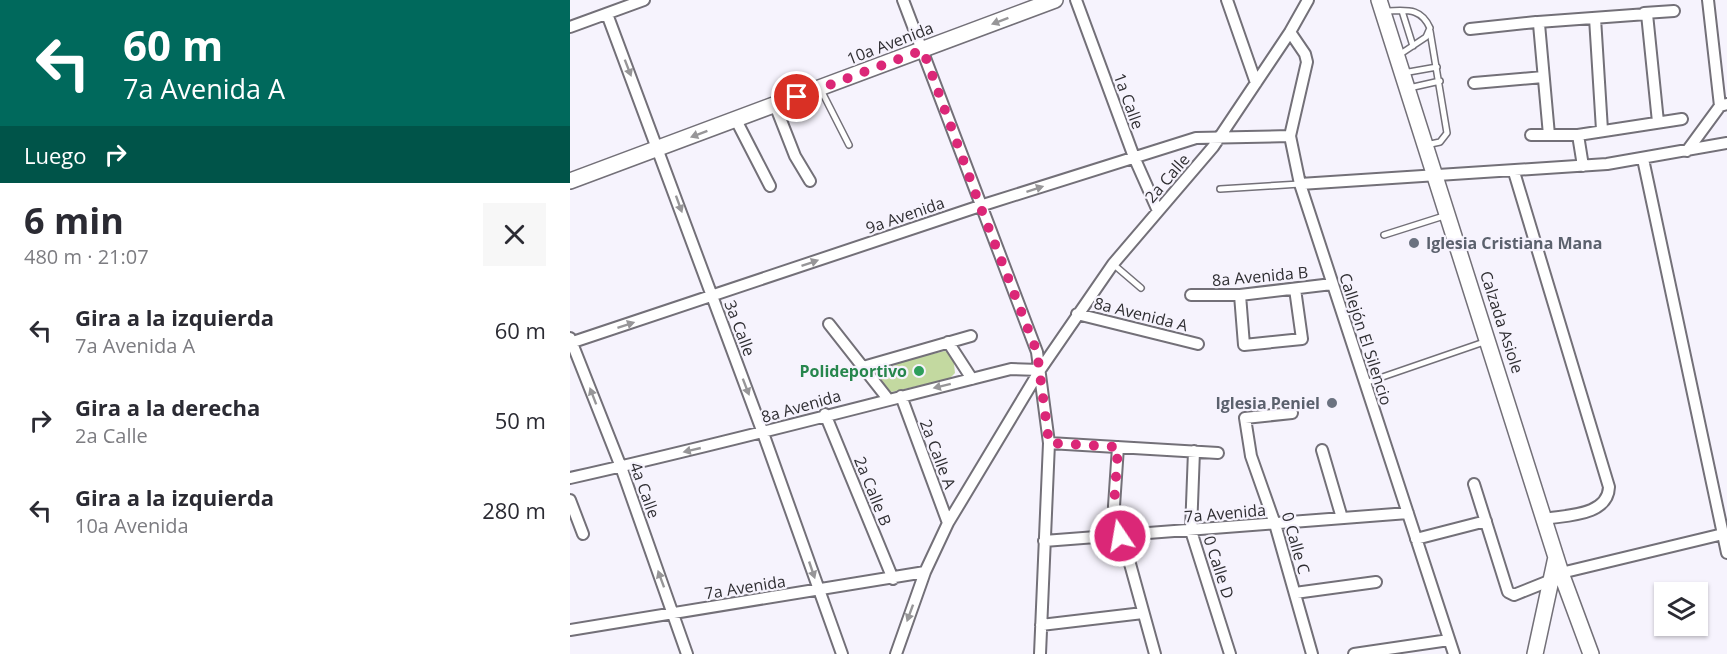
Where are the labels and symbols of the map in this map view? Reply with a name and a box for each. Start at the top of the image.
street label: 10a Avenida [844,16,936,70]
one-way arrow [991,16,1009,26]
one-way arrow [623,60,633,78]
street label: 1a Calle [1109,70,1149,132]
pin [771,71,822,122]
one-way arrow [690,129,708,139]
street label: 2a Calle [1140,149,1194,207]
one-way arrow [1026,183,1044,193]
street label: 9a Avenida [863,191,947,239]
one-way arrow [674,195,684,213]
place label: Iglesia Cristiana Mana [1426,232,1602,254]
marker: Iglesia Cristiana Mana [1407,236,1421,250]
one-way arrow [802,258,820,268]
street label: 8a Avenida B [1211,261,1309,291]
street label: Calzada Asiole [1475,268,1529,376]
street label: Callejón El Silencio [1334,270,1398,408]
street label: 8a Avenida A [1092,292,1191,337]
street label: 3a Calle [719,297,761,359]
one-way arrow [617,320,635,329]
place label: Polideportivo [800,360,907,382]
marker: Polideportivo [912,364,926,378]
one-way arrow [742,378,751,396]
one-way arrow [932,382,951,391]
street label: 8a Avenida [759,384,843,428]
one-way arrow [588,387,597,405]
place label: Iglesia Peniel [1215,392,1320,414]
marker: Iglesia Peniel [1325,396,1339,410]
street label: 2a Calle A [915,416,962,493]
one-way arrow [683,445,701,455]
street label: 2a Calle B [849,453,897,529]
street label: 4a Calle [625,459,665,521]
street label: 7a Avenida [1183,498,1267,528]
position arrow [1088,504,1152,568]
street label: 0 Calle C [1277,509,1315,577]
street label: 0 Calle D [1198,533,1240,601]
one-way arrow [807,561,817,579]
one-way arrow [655,570,665,588]
street label: 7a Avenida [703,570,787,604]
one-way arrow [905,604,915,622]

